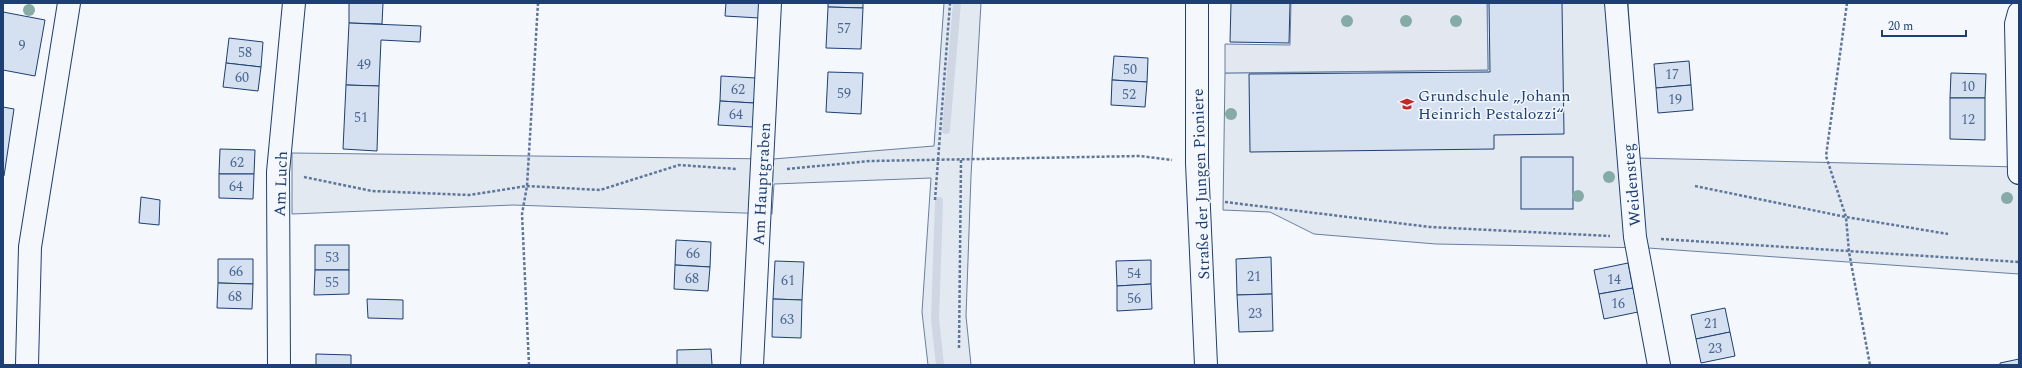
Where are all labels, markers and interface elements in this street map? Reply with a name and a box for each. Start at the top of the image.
scale bar [1882,12,1966,38]
text: 20 m [1888,17,1913,36]
house number: 57 [837,18,851,39]
house number: 9 [19,35,26,56]
house number: 58 [238,42,252,63]
house number: 49 [357,54,371,75]
house number: 50 [1123,59,1137,80]
house number: 17 [1665,64,1679,85]
house number: 60 [235,67,249,88]
house number: 10 [1961,76,1975,97]
house number: 62 [731,79,745,100]
house number: 59 [837,83,851,104]
house number: 52 [1122,84,1136,105]
place label: Grundschule „Johann Heinrich Pestalozzi“ [1418,84,1571,126]
street label: Straße der Jungen Pioniere [1186,88,1216,280]
house number: 19 [1668,89,1682,110]
school or university icon: Grundschule „Johann Heinrich Pestalozzi“ [1399,96,1415,112]
house number: 64 [729,104,743,125]
house number: 51 [354,107,368,128]
house number: 12 [1961,109,1975,130]
street label: Am Hauptgraben [747,122,777,246]
street label: Weidensteg [1616,143,1648,227]
street label: Am Luch [268,151,294,217]
house number: 62 [230,152,244,173]
house number: 64 [229,176,243,197]
house number: 66 [686,243,700,264]
house number: 53 [325,247,339,268]
house number: 66 [229,261,243,282]
house number: 54 [1127,263,1141,284]
house number: 21 [1247,266,1261,287]
house number: 68 [685,268,699,289]
house number: 14 [1607,269,1621,290]
house number: 61 [781,270,795,291]
house number: 55 [325,272,339,293]
house number: 68 [228,286,242,307]
house number: 56 [1127,288,1141,309]
house number: 16 [1611,293,1625,314]
house number: 23 [1248,303,1262,324]
house number: 63 [780,309,794,330]
house number: 21 [1704,313,1718,334]
house number: 23 [1708,338,1722,359]

